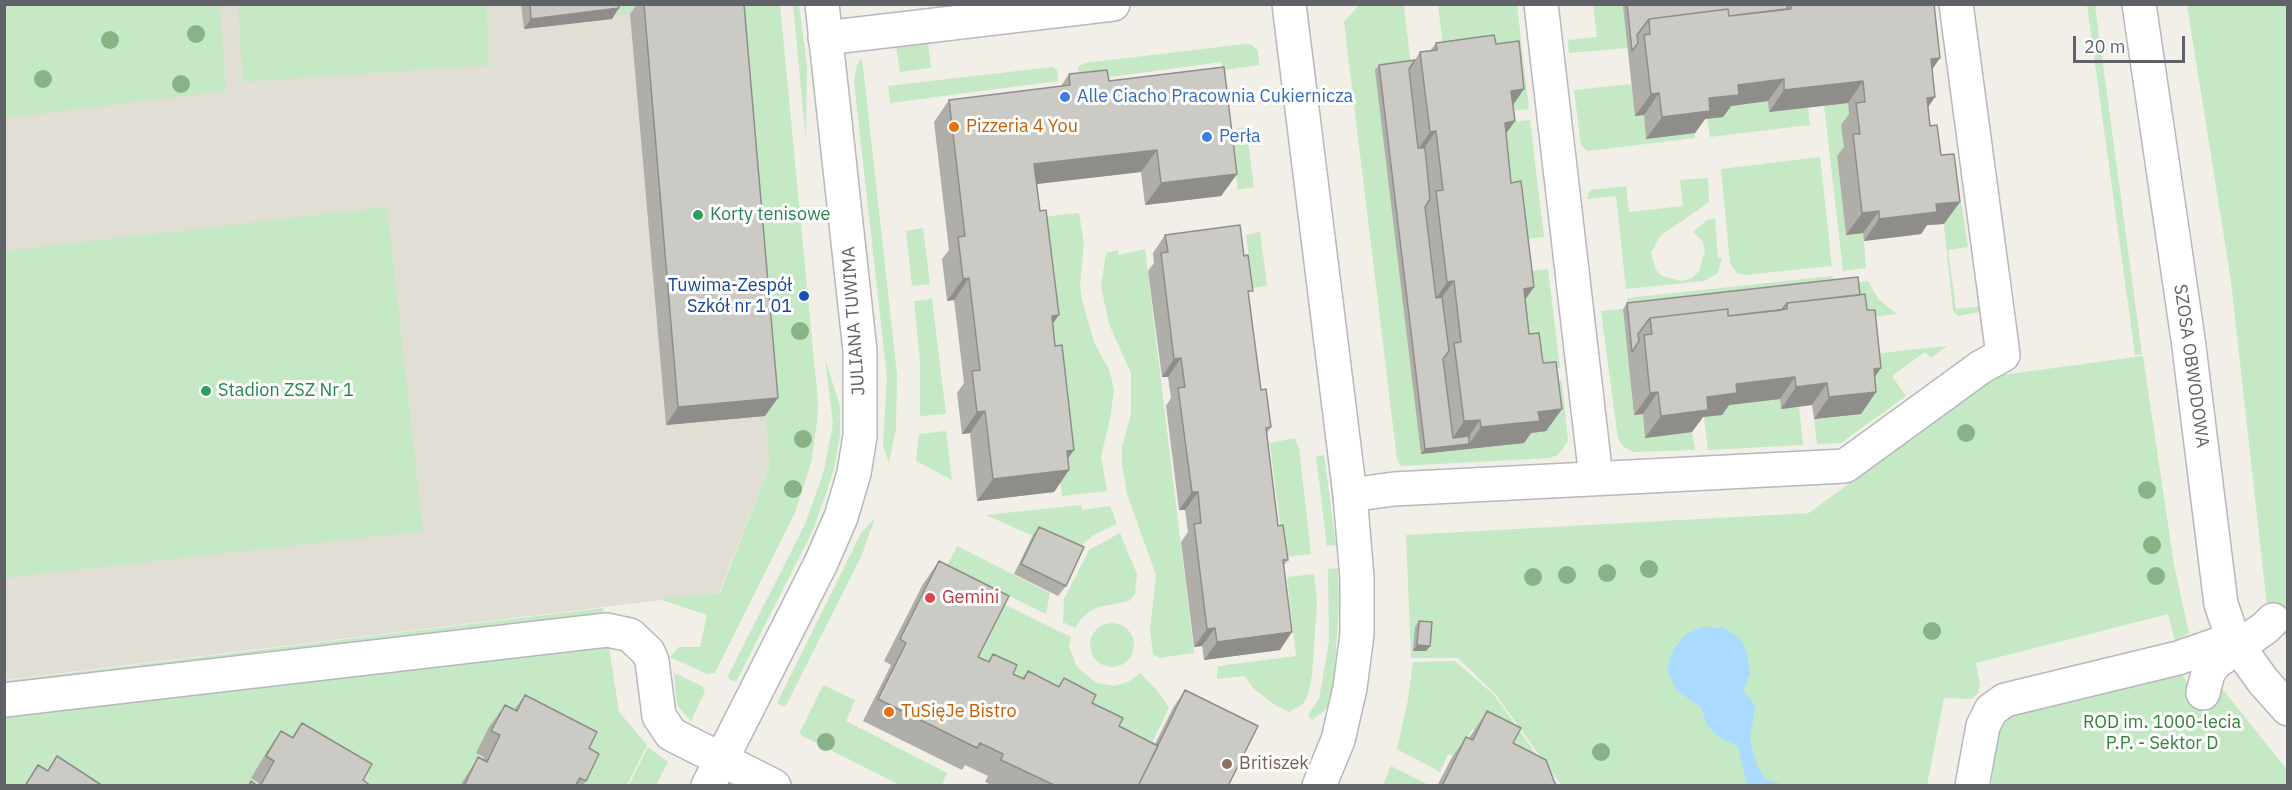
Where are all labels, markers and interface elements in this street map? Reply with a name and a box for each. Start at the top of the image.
scale bar [2076,24,2188,62]
text: 20 m [2084,35,2126,58]
place label: Alle Ciacho Pracownia Cukiernicza [1077,86,1353,108]
marker: Alle Ciacho Pracownia Cukiernicza [1058,90,1072,104]
place label: Pizzeria 4 You [966,116,1078,138]
marker: Pizzeria 4 You [947,120,961,134]
place label: Perła [1219,126,1261,148]
marker: Perła [1200,130,1214,144]
place label: Korty tenisowe [710,204,830,226]
marker: Korty tenisowe [691,208,705,222]
street label: JULIANA TUWIMA [838,246,870,396]
place label: Tuwima-Zespół Szkół nr 1 01 [668,275,792,318]
street label: SZOSA OBWODOWA [2169,283,2213,449]
marker: Tuwima-Zespół Szkół nr 1 01 [797,289,811,303]
place label: Stadion ZSZ Nr 1 [218,380,354,402]
marker: Stadion ZSZ Nr 1 [199,384,213,398]
place label: Gemini [942,587,999,609]
marker: Gemini [923,591,937,605]
place label: TuSięJe Bistro [901,701,1017,723]
marker: TuSięJe Bistro [882,705,896,719]
park label: ROD im. 1000-lecia P.P. - Sektor D [2083,712,2241,754]
place label: Britiszek [1239,753,1309,775]
marker: Britiszek [1220,757,1234,771]

